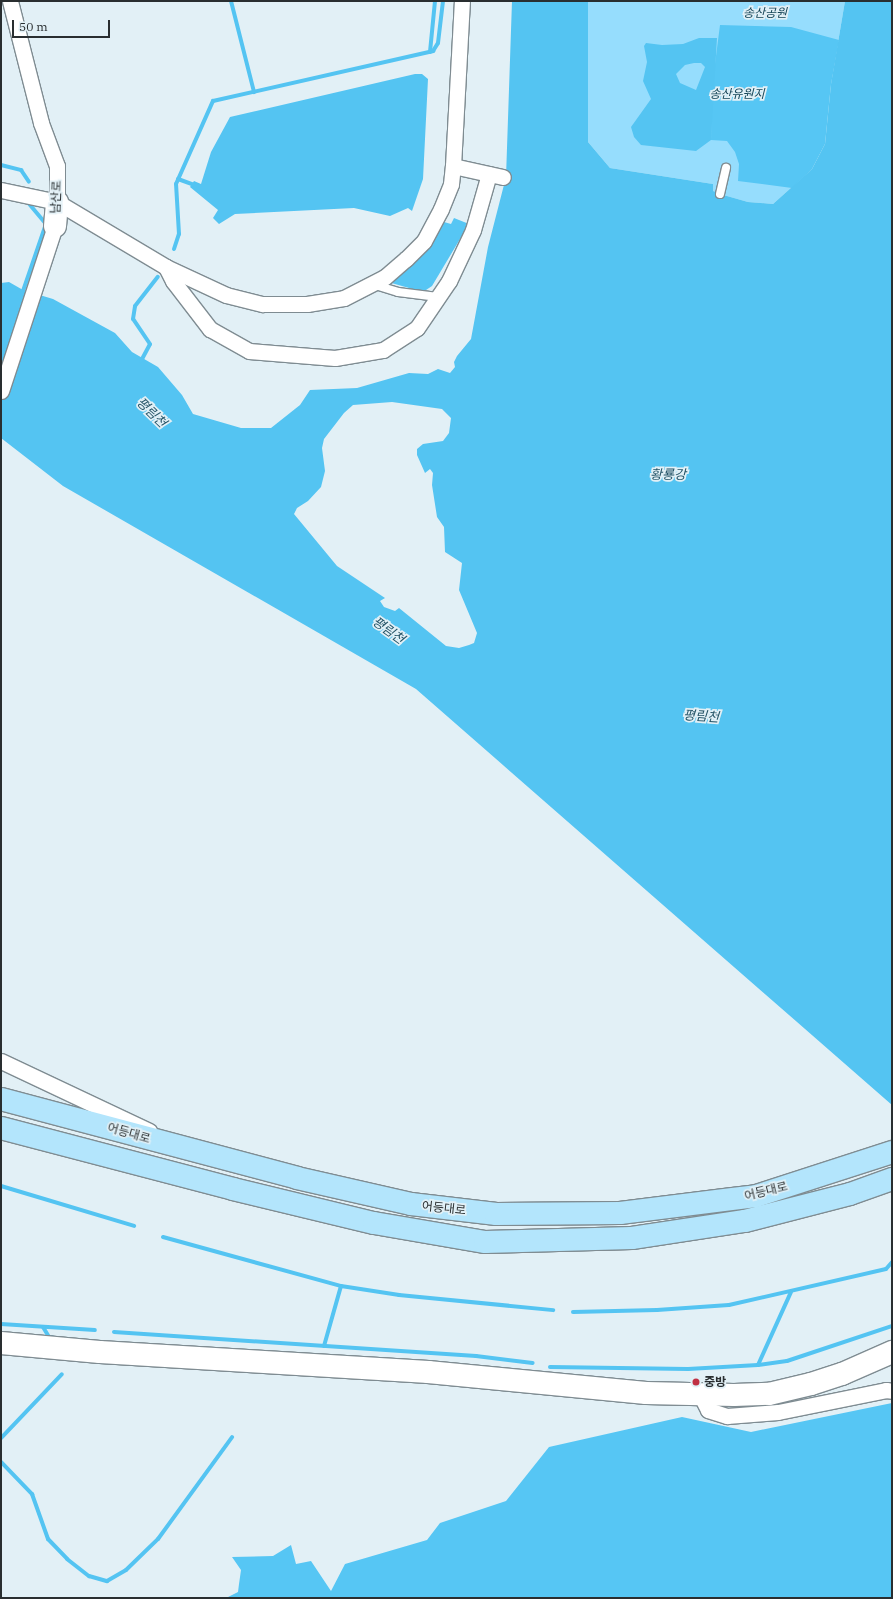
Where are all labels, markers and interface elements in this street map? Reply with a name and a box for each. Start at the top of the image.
park label: 송산공원 [743,6,787,20]
scale bar [14,12,112,38]
text: 50 m [19,19,48,34]
park label: 송산유원지 [709,87,765,101]
street label: 남산로 [48,180,64,214]
water label: 평림천 [133,395,169,431]
water label: 황룡강 [650,467,686,483]
water label: 평림천 [369,614,407,648]
water label: 평림천 [683,708,719,726]
street label: 어등대로 [106,1120,152,1146]
street label: 어등대로 [743,1179,789,1203]
street label: 어등대로 [421,1199,467,1217]
place label: 중방 [704,1375,726,1389]
marker: 중방 [691,1377,701,1387]

